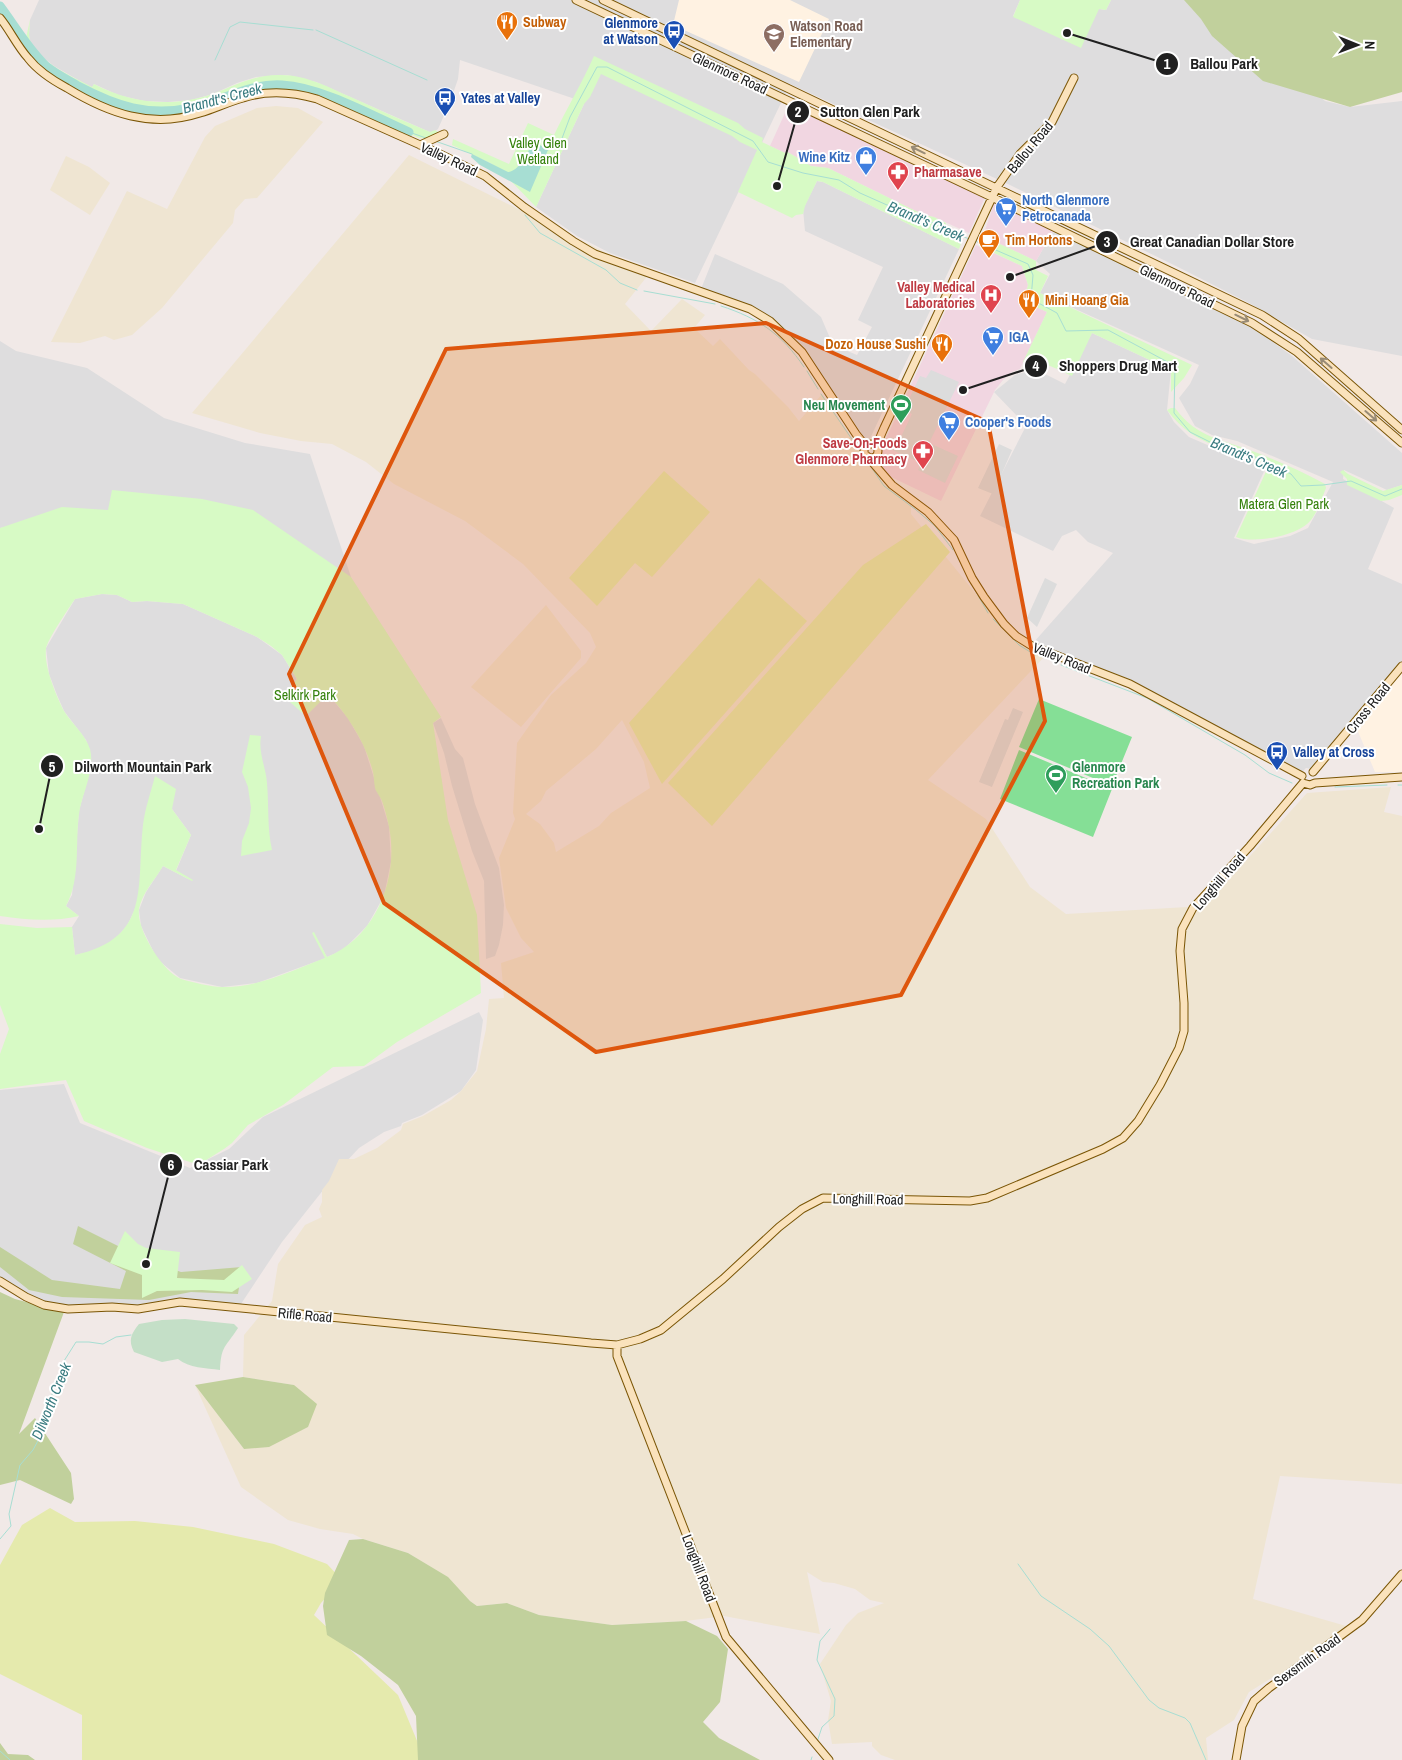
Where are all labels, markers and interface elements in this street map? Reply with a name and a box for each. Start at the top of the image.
restaurant icon: Subway [495,10,519,41]
place label: Subway [523,13,567,31]
place label: Glenmore at Watson [604,14,658,48]
place label: Watson Road Elementary [790,17,863,51]
bus stop icon: Glenmore at Watson [662,19,686,50]
north arrow [1332,20,1382,70]
school or university icon: Watson Road Elementary [762,22,786,53]
text: N [1361,41,1379,50]
street label: Glenmore Road [689,48,771,98]
callout: Ballou Park [1155,49,1268,79]
text: 1 [1164,53,1171,74]
text: Ballou Park [1190,53,1258,74]
water label: Brandt's Creek [180,77,265,119]
bus stop icon: Yates at Valley [433,86,457,117]
place label: Yates at Valley [461,89,541,107]
callout: Sutton Glen Park [785,97,930,127]
text: 2 [795,101,802,122]
text: Sutton Glen Park [820,101,920,122]
street label: Ballou Road [1003,117,1057,177]
park label: Valley Glen Wetland [509,134,567,168]
street label: Valley Road [418,138,480,180]
one-way arrow [911,144,926,154]
shop icon: Wine Kitz [854,145,878,176]
place label: Wine Kitz [798,148,850,166]
pharmacy icon: Pharmasave [886,160,910,191]
place label: Pharmasave [914,163,982,181]
place label: North Glenmore Petrocanada [1022,191,1109,225]
water label: Brandt's Creek [885,196,968,247]
supermarket icon: North Glenmore Petrocanada [994,196,1018,227]
callout: Great Canadian Dollar Store [1095,227,1304,257]
cafe icon: Tim Hortons [977,228,1001,259]
place label: Tim Hortons [1005,231,1072,249]
text: 3 [1104,231,1111,252]
text: Great Canadian Dollar Store [1130,231,1294,252]
street label: Glenmore Road [1137,260,1217,312]
place label: Valley Medical Laboratories [897,278,975,312]
hospital icon: Valley Medical Laboratories [979,283,1003,314]
restaurant icon: Mini Hoang Gia [1017,288,1041,319]
place label: Mini Hoang Gia [1045,291,1129,309]
one-way arrow [1234,313,1249,323]
supermarket icon: IGA [981,325,1005,356]
place label: IGA [1009,328,1030,346]
restaurant icon: Dozo House Sushi [930,332,954,363]
place label: Dozo House Sushi [825,335,926,353]
callout: Shoppers Drug Mart [1024,351,1187,381]
text: 4 [1033,355,1040,376]
text: Shoppers Drug Mart [1059,355,1177,376]
one-way arrow [1320,357,1333,368]
sports icon: Neu Movement [889,393,913,424]
place label: Neu Movement [803,396,885,414]
supermarket icon: Cooper's Foods [937,410,961,441]
one-way arrow [1364,410,1377,422]
place label: Cooper's Foods [965,413,1051,431]
water label: Brandt's Creek [1208,432,1291,483]
place label: Save-On-Foods Glenmore Pharmacy [795,434,908,468]
pharmacy icon: Save-On-Foods Glenmore Pharmacy [911,439,935,470]
park label: Matera Glen Park [1239,495,1329,513]
street label: Valley Road [1030,638,1094,678]
street label: Cross Road [1342,679,1394,737]
park label: Selkirk Park [274,686,336,704]
bus stop icon: Valley at Cross [1265,740,1289,771]
place label: Valley at Cross [1293,743,1375,761]
callout: Dilworth Mountain Park [39,751,222,781]
text: 5 [49,756,56,777]
text: Dilworth Mountain Park [74,756,212,777]
place label: Glenmore Recreation Park [1072,758,1160,792]
sports icon: Glenmore Recreation Park [1044,763,1068,794]
street label: Longhill Road [1189,848,1249,914]
callout: Cassiar Park [158,1150,278,1180]
text: 6 [168,1154,175,1175]
text: Cassiar Park [194,1154,268,1175]
street label: Longhill Road [832,1189,904,1209]
street label: Rifle Road [277,1304,333,1326]
water label: Dilworth Creek [26,1359,76,1443]
street label: Longhill Road [678,1532,720,1604]
street label: Sexsmith Road [1270,1630,1344,1690]

